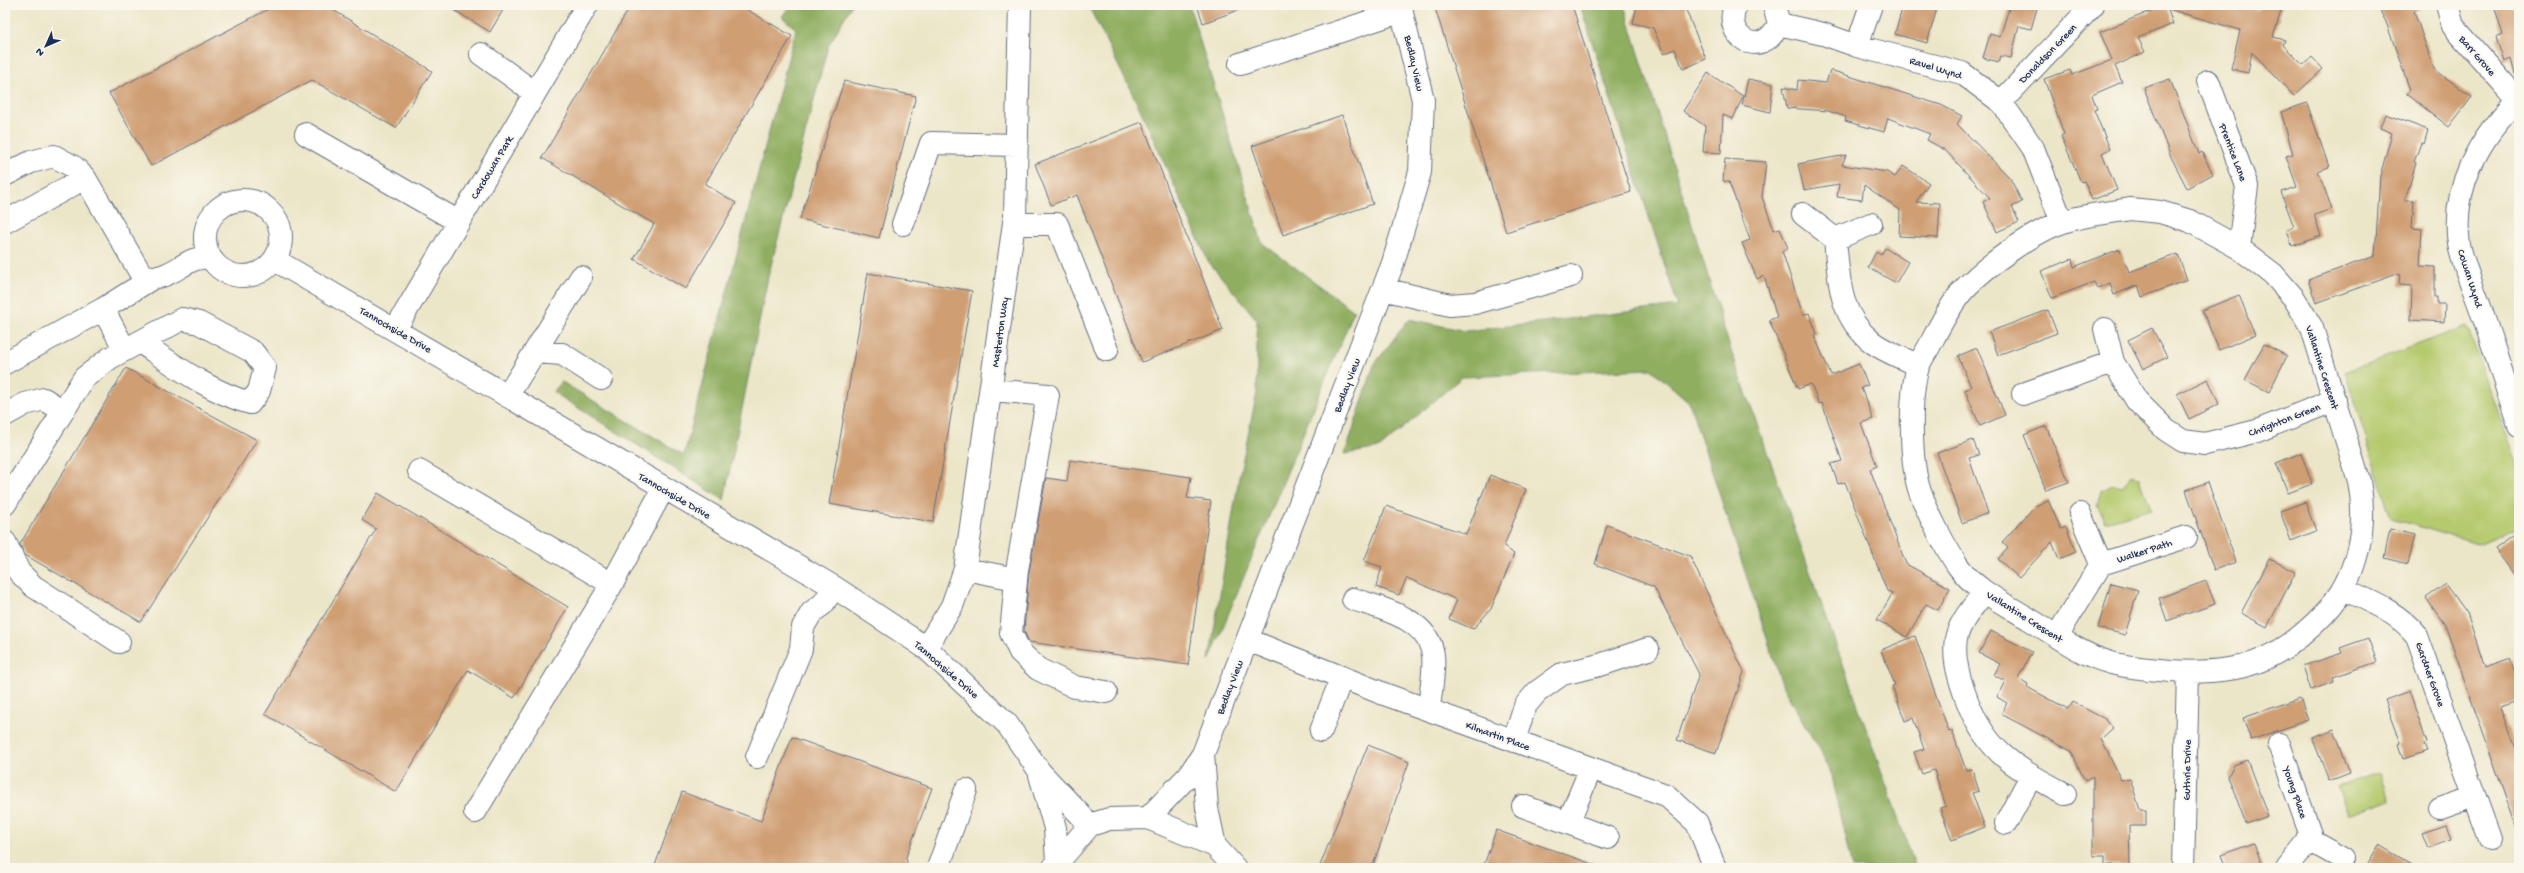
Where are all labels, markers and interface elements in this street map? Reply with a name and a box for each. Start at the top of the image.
street label: Donaldson Green [2016,22,2080,87]
north arrow [26,26,66,66]
street label: Bedlay View [1401,33,1425,93]
street label: Barr Grove [2455,33,2497,79]
text: N [34,45,47,58]
street label: Ravel Wynd [1908,55,1964,83]
street label: Prentice Lane [2215,121,2249,184]
street label: Cardowan Park [469,133,517,202]
street label: Cowan Wynd [2454,248,2485,311]
street label: Masterton Way [990,296,1012,368]
street label: Tannochside Drive [356,305,433,356]
street label: Vallantine Crescent [2302,323,2341,413]
street label: Bedlay View [1332,357,1364,415]
street label: Chrighton Green [2247,401,2323,440]
street label: Tannochside Drive [635,471,712,522]
street label: Walker Path [2115,537,2174,566]
street label: Vallantine Crescent [1983,589,2065,647]
street label: Tannochside Drive [910,639,981,702]
street label: Gardner Grove [2412,641,2446,709]
street label: Bedlay View [1215,659,1247,717]
street label: Kilmartin Place [1464,720,1531,754]
street label: Guthrie Drive [2181,739,2195,801]
street label: Young Place [2279,764,2309,820]

